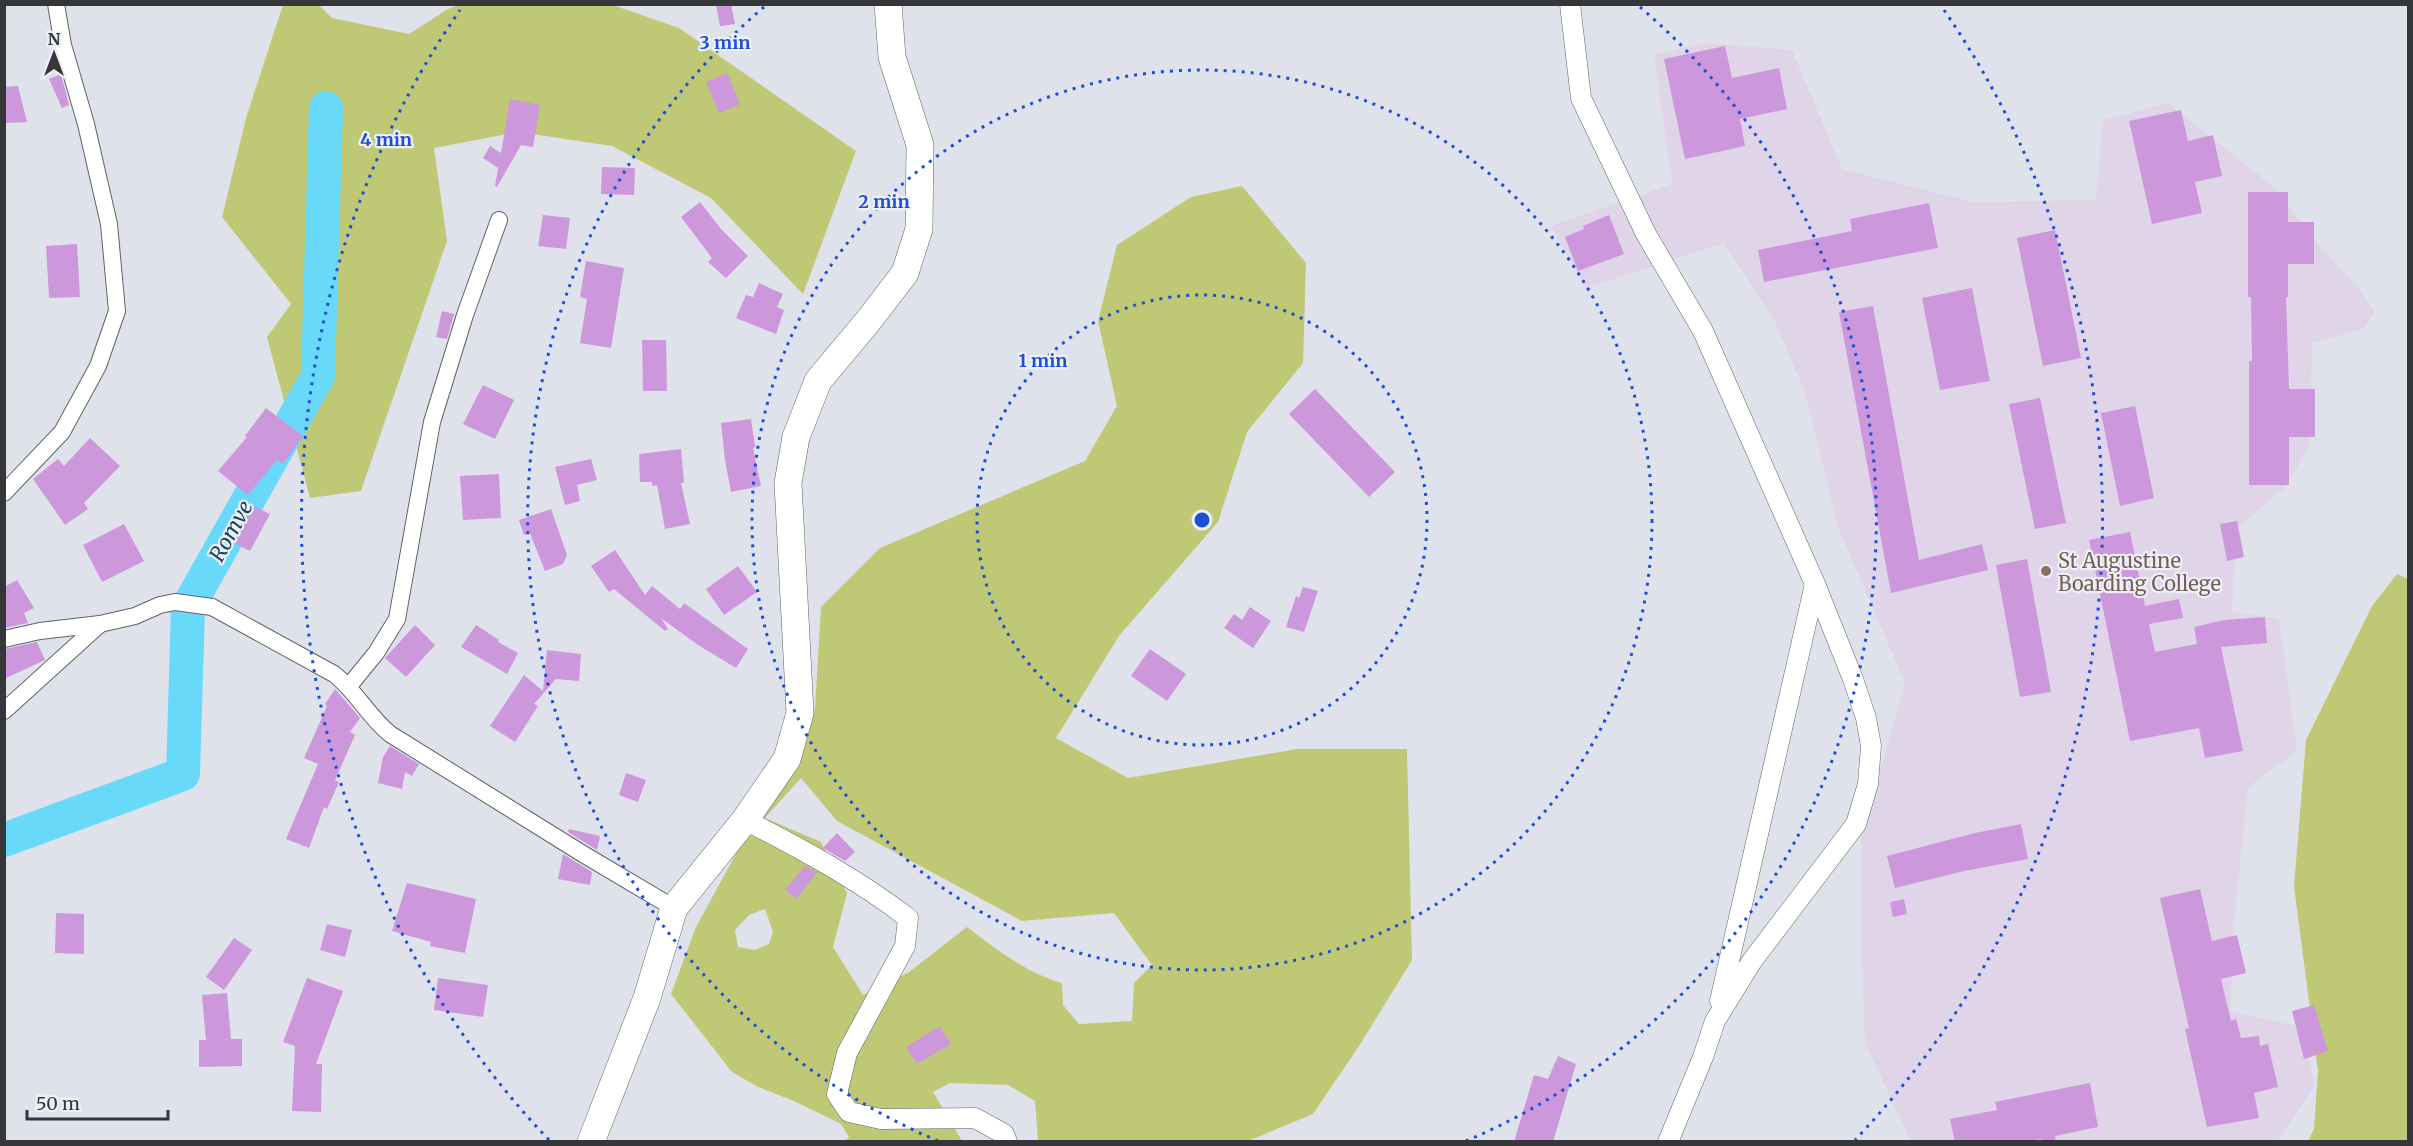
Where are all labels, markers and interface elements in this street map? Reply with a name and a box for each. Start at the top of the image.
north arrow [24,24,84,84]
text: N [48,29,61,49]
text: 3 min [700,31,750,54]
text: 4 min [360,128,412,151]
text: 2 min [858,190,910,213]
text: 1 min [1018,349,1068,372]
water label: Romve [203,496,259,566]
centre of rings [1192,510,1212,530]
place label: St Augustine Boarding College [2058,548,2221,596]
marker: St Augustine Boarding College [2039,564,2053,578]
scale bar [27,1083,168,1121]
text: 50 m [36,1092,80,1115]

